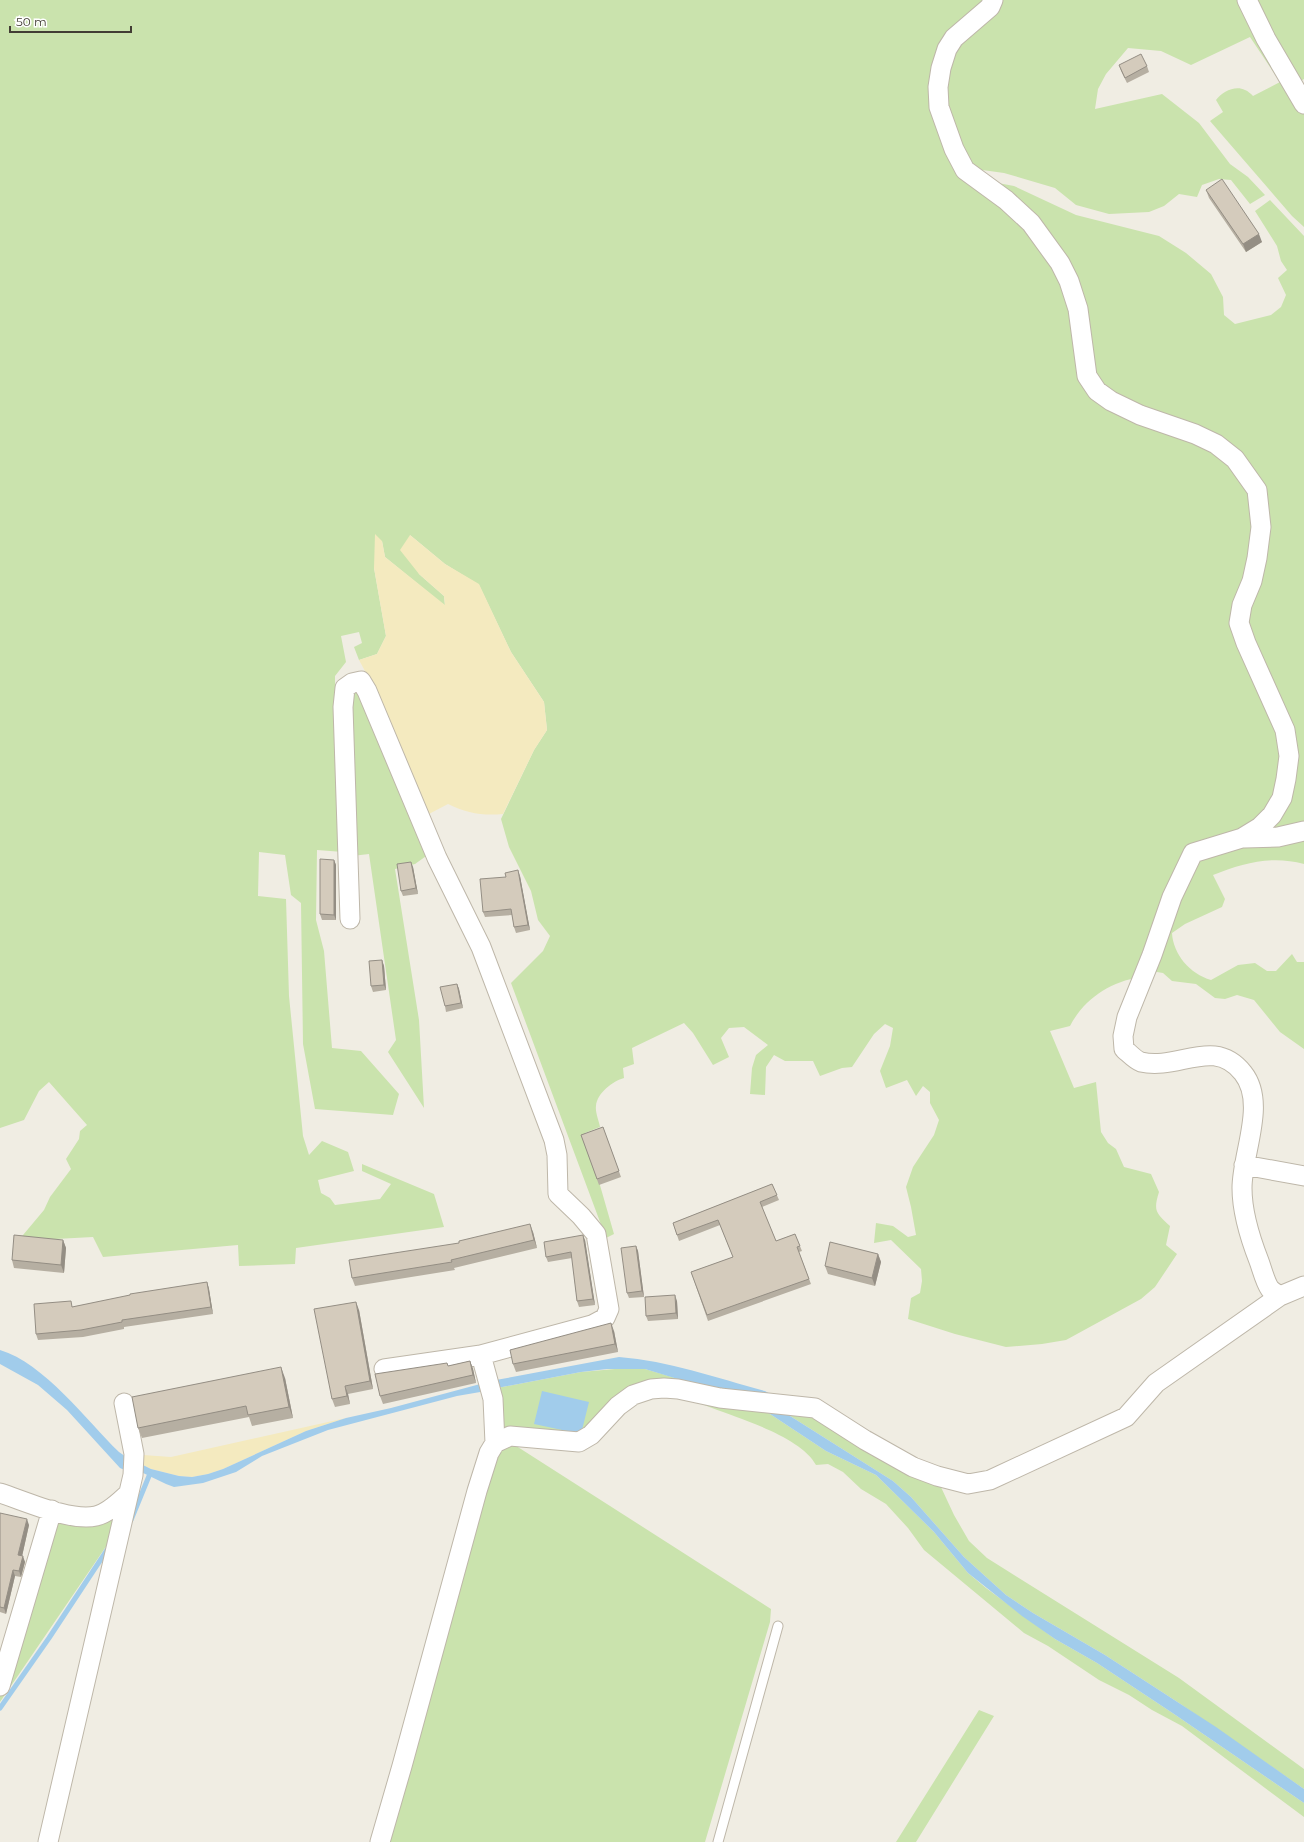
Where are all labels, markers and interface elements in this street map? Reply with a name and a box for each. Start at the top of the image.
scale bar [10,8,131,34]
text: 50 m [16,14,47,29]

